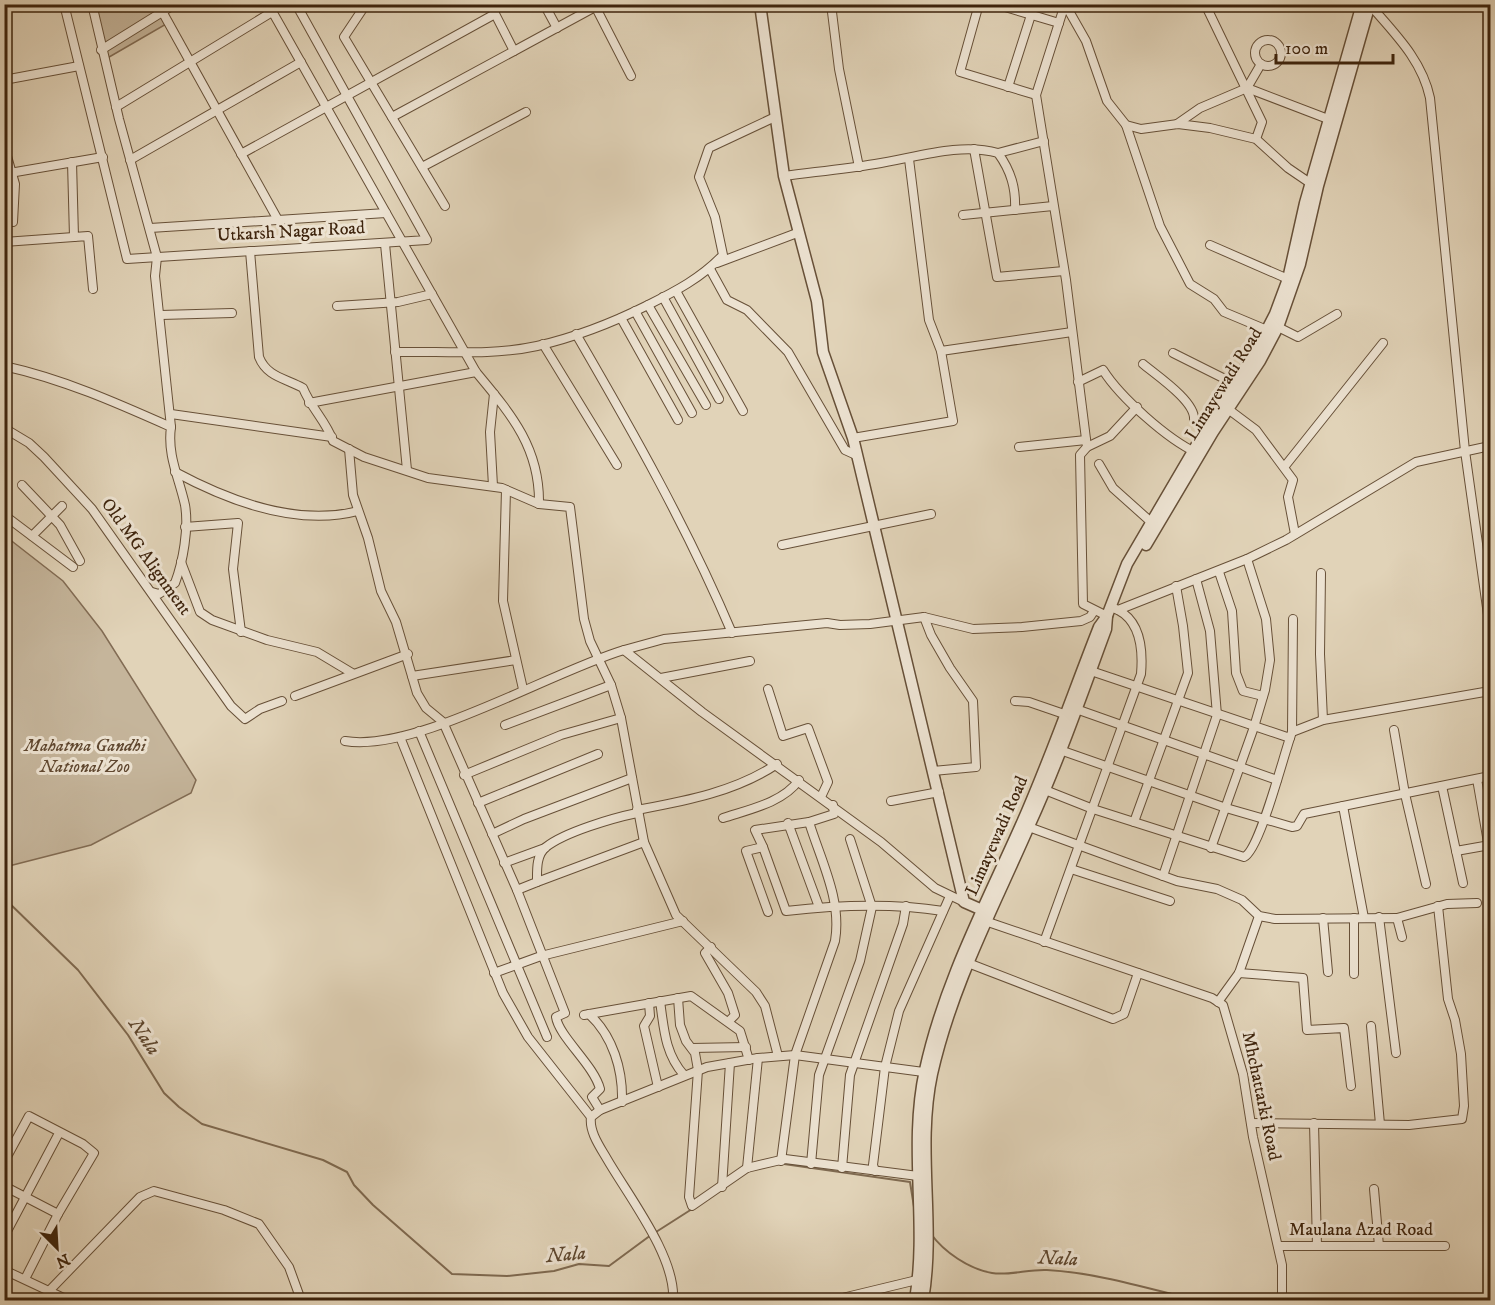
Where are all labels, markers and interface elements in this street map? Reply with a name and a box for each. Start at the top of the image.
scale bar [1276,27,1393,65]
text: 100 m [1285,38,1328,60]
street label: Utkarsh Nagar Road [216,217,366,247]
street label: Limayewadi Road [1181,324,1267,444]
street label: Old MG Alignment [96,494,196,620]
park label: Mahatma Gandhi National Zoo [22,735,147,778]
street label: Limayewadi Road [961,773,1033,899]
water label: Nala [122,1013,165,1060]
street label: Mhchattarki Road [1237,1030,1285,1162]
north arrow [27,1218,87,1278]
street label: Maulana Azad Road [1289,1219,1433,1241]
water label: Nala [544,1241,587,1269]
water label: Nala [1037,1245,1078,1273]
text: N [53,1249,73,1273]

